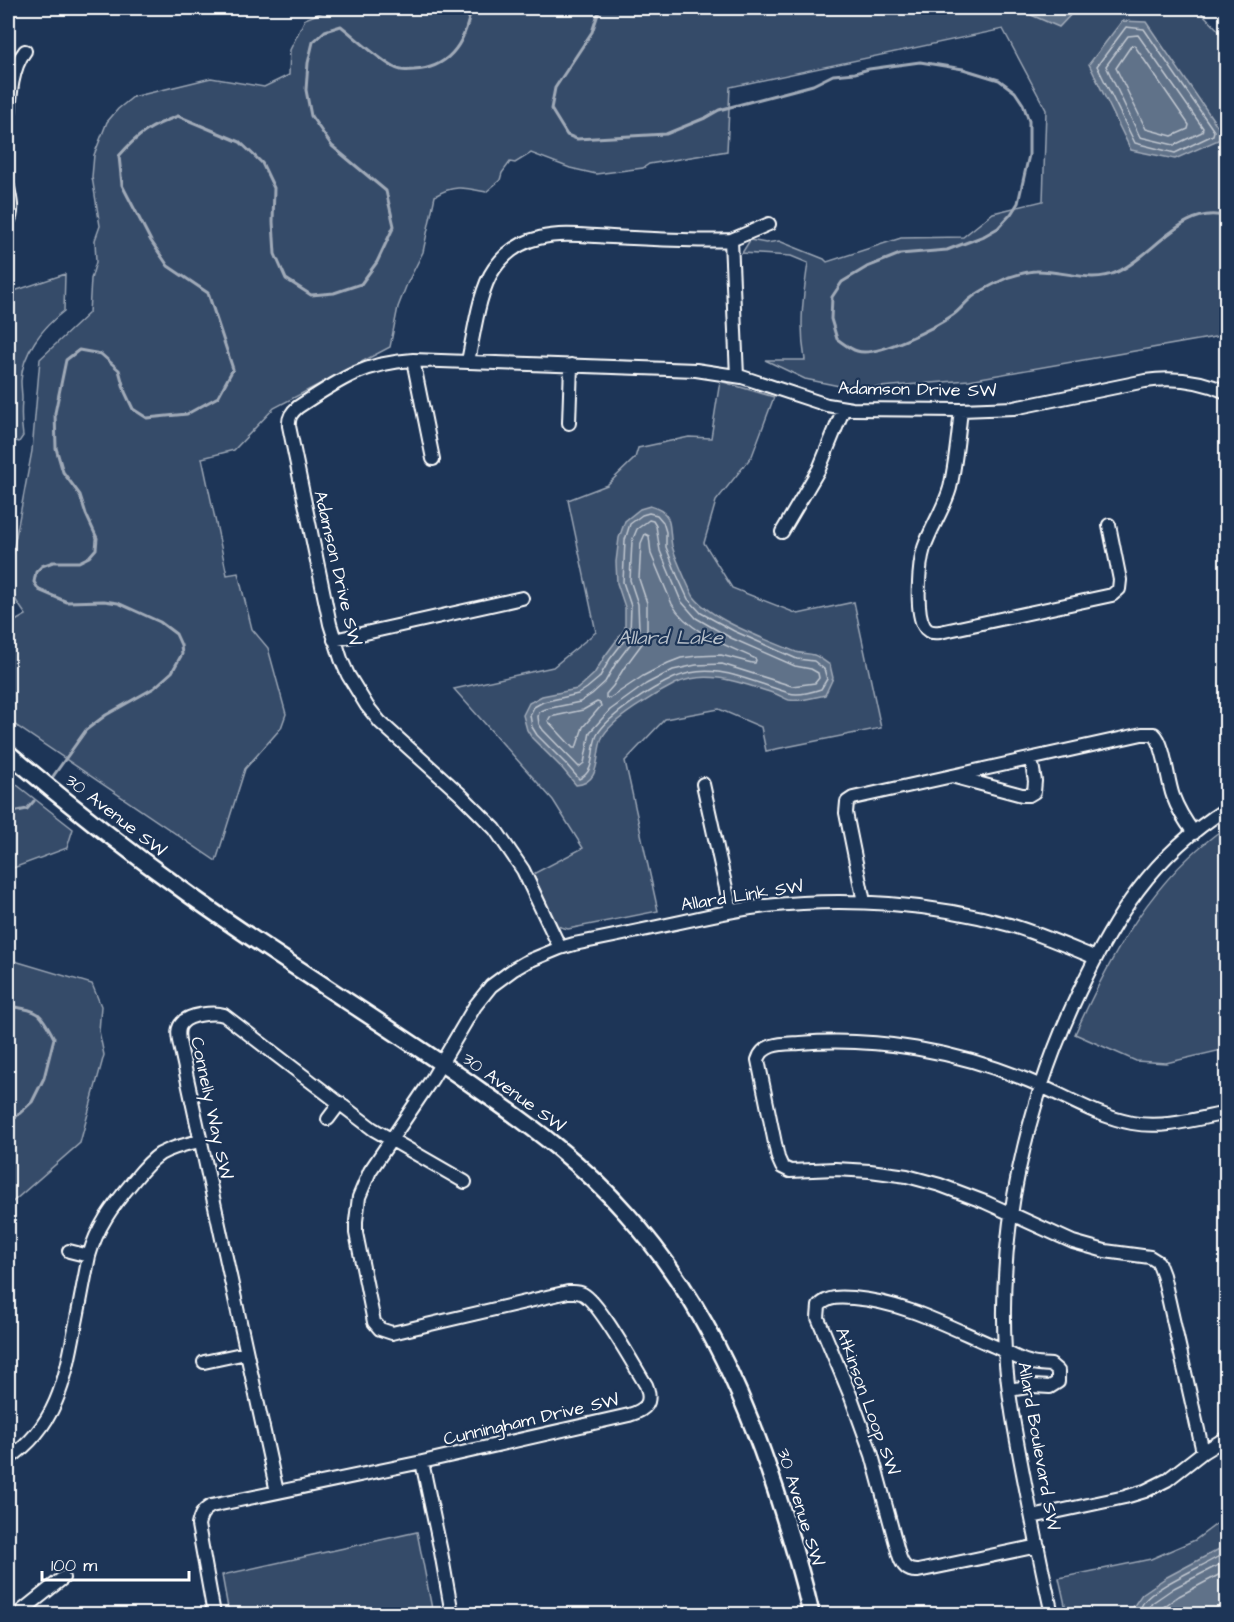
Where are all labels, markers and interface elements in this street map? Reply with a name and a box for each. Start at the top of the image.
street label: Adamson Drive SW [838,376,996,403]
street label: Adamson Drive SW [308,488,368,648]
water label: Allard Lake [617,624,724,652]
street label: 30 Avenue SW [60,768,171,863]
street label: Allard Link SW [679,873,805,918]
street label: Connelly Way SW [183,1035,239,1182]
street label: 30 Avenue SW [457,1046,570,1138]
street label: Atkinson Loop SW [829,1324,906,1479]
street label: Allard Boulevard SW [1011,1360,1066,1532]
street label: Cunningham Drive SW [441,1387,622,1453]
street label: 30 Avenue SW [771,1445,830,1569]
scale bar [42,1544,189,1582]
text: 100 m [51,1553,97,1578]

